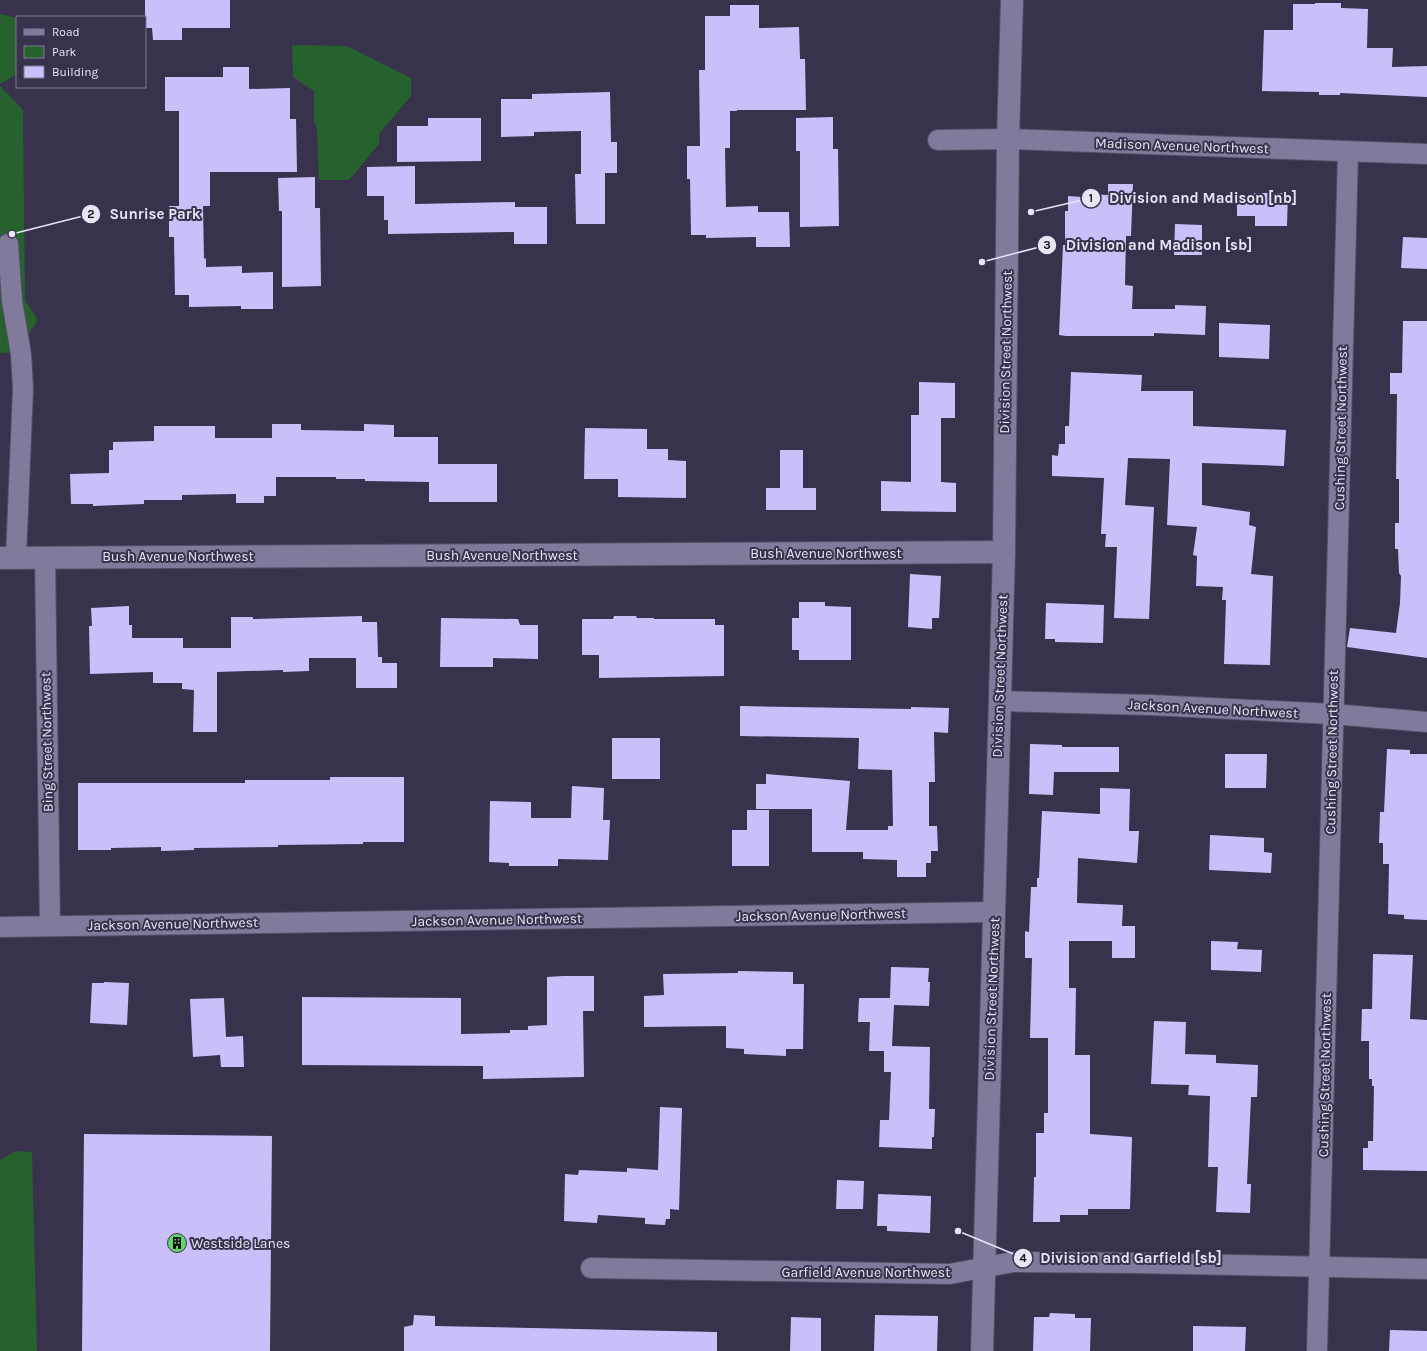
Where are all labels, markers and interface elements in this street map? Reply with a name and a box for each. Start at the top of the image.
legend [16,16,146,88]
text: Road [52,25,80,39]
text: Park [52,45,77,59]
text: Building [52,65,99,79]
street label: Madison Avenue Northwest [1095,134,1269,158]
callout: Division and Madison [nb] [1081,184,1305,211]
text: Division and Madison [nb] [1109,189,1297,207]
text: 1 [1089,191,1093,205]
callout: Sunrise Park [81,201,208,228]
text: Sunrise Park [109,205,201,223]
text: 2 [87,207,95,221]
callout: Division and Madison [sb] [1037,231,1260,258]
text: Division and Madison [sb] [1066,236,1252,254]
text: 3 [1043,238,1051,252]
street label: Division Street Northwest [996,270,1016,434]
street label: Cushing Street Northwest [1331,346,1351,510]
street label: Bush Avenue Northwest [750,545,902,562]
street label: Bush Avenue Northwest [426,547,578,564]
street label: Bush Avenue Northwest [102,548,254,565]
street label: Division Street Northwest [989,594,1011,758]
street label: Cushing Street Northwest [1322,670,1342,834]
street label: Bing Street Northwest [37,672,57,812]
street label: Jackson Avenue Northwest [1127,696,1299,722]
street label: Jackson Avenue Northwest [736,905,906,925]
street label: Jackson Avenue Northwest [412,910,582,930]
street label: Jackson Avenue Northwest [88,914,258,934]
street label: Division Street Northwest [981,917,1003,1081]
street label: Cushing Street Northwest [1315,993,1335,1157]
building icon: Westside Lanes [166,1232,188,1254]
place label: Westside Lanes [191,1235,290,1252]
callout: Division and Garfield [sb] [1013,1244,1230,1271]
text: Division and Garfield [sb] [1040,1249,1222,1267]
text: 4 [1019,1251,1027,1265]
street label: Garfield Avenue Northwest [782,1264,950,1281]

